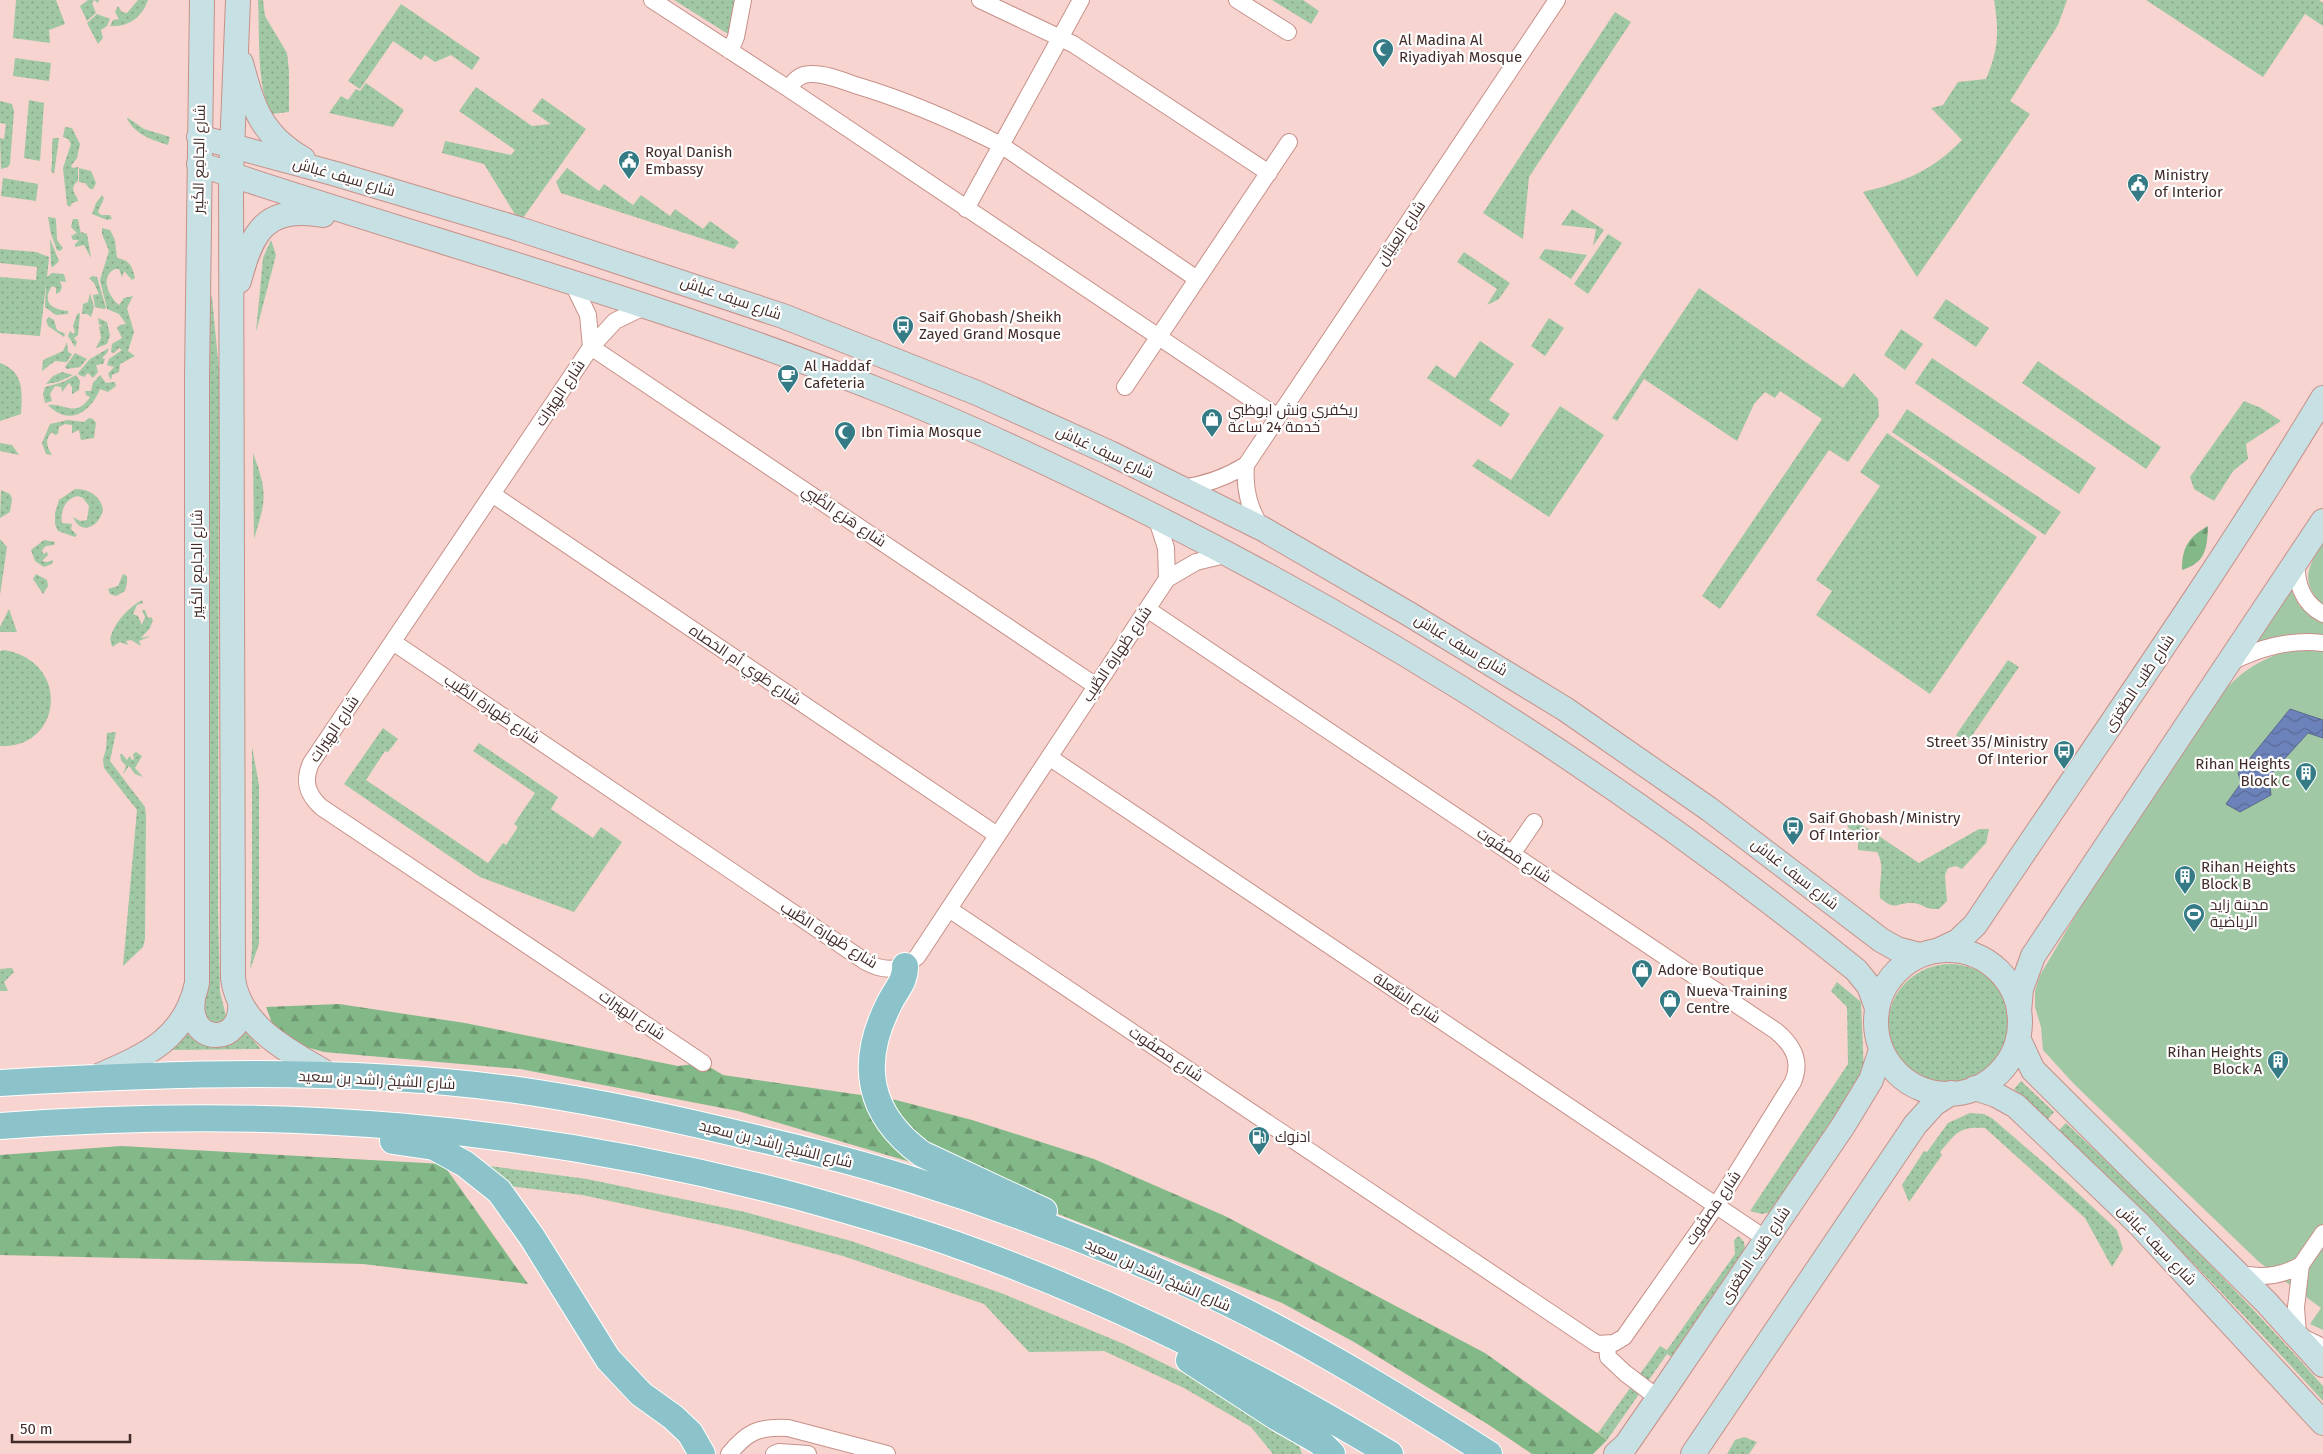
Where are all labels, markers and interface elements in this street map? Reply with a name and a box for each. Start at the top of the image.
place label: Al Madina Al Riyadiyah Mosque [1399,31,1522,66]
mosque icon: Al Madina Al Riyadiyah Mosque [1371,37,1395,68]
street label: شارع الجامِع الكَبِير [189,104,211,215]
place label: Royal Danish Embassy [645,143,733,178]
public building icon: Royal Danish Embassy [617,149,641,180]
street label: شارع سيف غباش [290,154,397,202]
place label: Ministry of Interior [2154,166,2223,201]
public building icon: Ministry of Interior [2126,172,2150,203]
street label: شارع العِبَيَّان [1373,197,1431,270]
street label: شارع سيف غباش [678,272,784,326]
place label: Saif Ghobash/Sheikh Zayed Grand Mosque [919,308,1062,343]
bus stop icon: Saif Ghobash/Sheikh Zayed Grand Mosque [891,314,915,345]
street label: شارع الهِيَرات [531,357,590,431]
place label: Al Haddaf Cafeteria [804,357,871,392]
cafe icon: Al Haddaf Cafeteria [776,363,800,394]
place label: ريكفري ونش ابوظبي خدمة 24 ساعة [1228,401,1358,436]
shop icon: ريكفري ونش ابوظبي خدمة 24 ساعة [1200,407,1224,438]
mosque icon: Ibn Timia Mosque [833,420,857,451]
street label: شارع سيف غباش [1053,422,1157,484]
place label: Ibn Timia Mosque [861,423,982,441]
street label: شارع هَزع الظَّبِي [797,481,890,553]
street label: شارع الجامِع الكَبِير [188,509,208,620]
street label: شارع ظَهارة الطِّيب [1078,603,1157,706]
street label: شارع سيف غباش [1410,610,1511,682]
street label: شارع طَوِي أم الحَصاه [684,620,805,712]
street label: شارع طُنب الصُّغرَى [2100,631,2180,736]
street label: شارع ظَهارة الطِّيب [440,670,543,749]
street label: شارع الهِيَرات [305,693,364,767]
place label: Street 35/Ministry Of Interior [1926,733,2049,768]
bus stop icon: Street 35/Ministry Of Interior [2052,739,2076,770]
place label: Rihan Heights Block C [2195,755,2291,790]
building icon: Rihan Heights Block C [2294,761,2318,792]
place label: Saif Ghobash/Ministry Of Interior [1809,809,1961,844]
bus stop icon: Saif Ghobash/Ministry Of Interior [1781,815,1805,846]
street label: شارع مَصفُوت [1472,824,1554,888]
street label: شارع سيف غباش [1747,834,1842,915]
place label: Rihan Heights Block B [2201,858,2296,893]
building icon: Rihan Heights Block B [2173,864,2197,895]
place label: مدينة زايد الرياضية [2210,896,2269,931]
street label: شارع ظَهارة الطِّيب [776,898,881,974]
sports icon: مدينة زايد الرياضية [2182,902,2206,933]
shop icon: Adore Boutique [1630,958,1654,989]
place label: Adore Boutique [1658,961,1764,979]
street label: شارع الشُّعلة [1369,969,1444,1029]
place label: Nueva Training Centre [1686,982,1787,1017]
street label: شارع الهِيَرات [594,986,668,1045]
shop icon: Nueva Training Centre [1658,988,1682,1019]
street label: شارع مَصفُوت [1124,1023,1206,1087]
place label: Rihan Heights Block A [2167,1043,2262,1078]
building icon: Rihan Heights Block A [2266,1049,2290,1080]
street label: شارع الشيخ راشد بن سعيد [298,1067,456,1095]
street label: شارع الشيخ راشد بن سعيد [697,1116,854,1174]
fuel station icon: ادنوك [1247,1125,1271,1156]
place label: ادنوك [1275,1128,1311,1146]
street label: شارع مَصفُوت [1682,1168,1746,1250]
street label: شارع سيف غباش [2112,1201,2200,1291]
street label: شارع طُنب الصُّغرَى [1716,1203,1796,1308]
street label: شارع الشيخ راشد بن سعيد [1082,1235,1233,1317]
scale bar [12,1412,130,1444]
text: 50 m [20,1420,53,1438]

